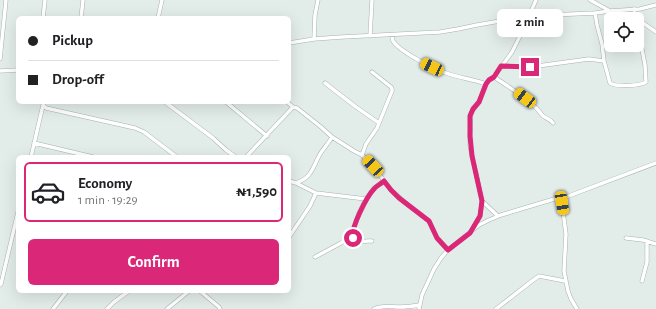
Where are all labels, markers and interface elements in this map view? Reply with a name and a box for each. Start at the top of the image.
callout: 2 min [497,9,563,37]
map controls [604,12,644,52]
button: locate [604,12,644,52]
text: 2 min [516,16,544,29]
text: Pickup [52,33,93,48]
car [419,56,445,78]
route end [521,58,539,76]
text: Drop-off [52,72,104,87]
car [512,86,538,110]
car [360,153,386,179]
icon: car [30,174,66,210]
text: Economy [78,176,132,191]
text: ₦1,590 [236,184,277,199]
car [554,190,570,216]
text: 1 min · 19:29 [78,194,138,207]
route start [344,229,362,247]
button: Confirm [28,239,279,285]

